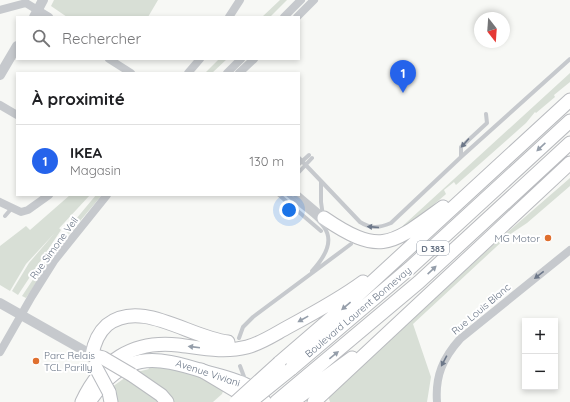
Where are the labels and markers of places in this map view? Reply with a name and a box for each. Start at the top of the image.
pin: 1 [390,60,416,93]
place label: MG Motor [495,232,540,245]
marker: MG Motor [543,233,553,243]
place label: Parc Relais TCL Parilly [44,349,95,374]
marker: Parc Relais TCL Parilly [31,356,41,366]

